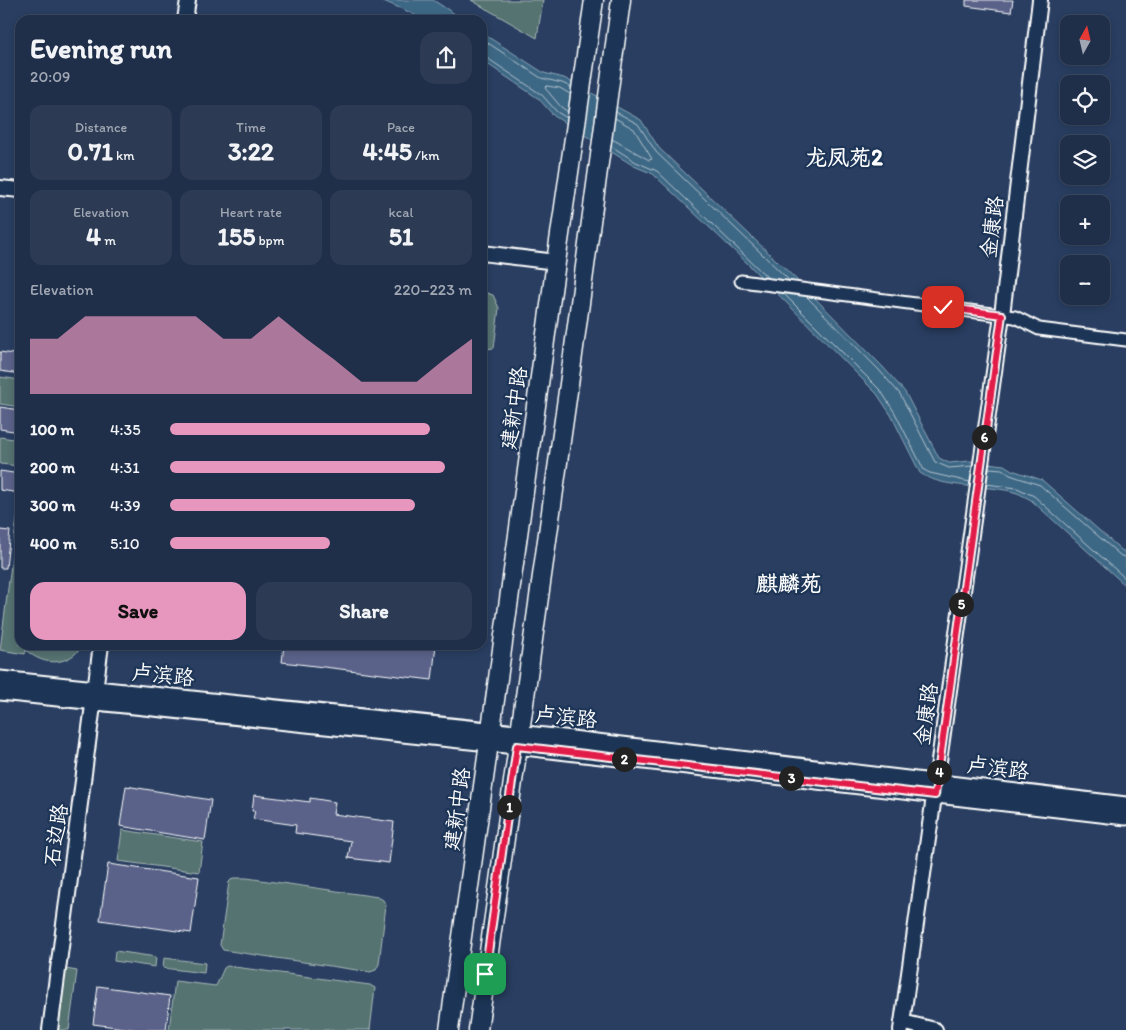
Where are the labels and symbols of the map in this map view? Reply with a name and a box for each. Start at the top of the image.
north arrow [1060,15,1110,65]
district label: 龙凤苑2 [805,144,883,171]
street label: 金康路 [975,194,1008,260]
pin [922,286,964,328]
street label: 建新中路 [495,365,532,451]
pin: 6 [972,424,996,450]
district label: 麒麟苑 [756,570,822,597]
pin: 5 [948,592,974,616]
street label: 卢滨路 [130,659,196,690]
street label: 金康路 [909,681,942,747]
street label: 卢滨路 [533,701,599,732]
pin: 2 [612,746,636,772]
street label: 卢滨路 [965,751,1031,784]
pin: 4 [926,760,952,784]
street label: 建新中路 [438,766,475,852]
pin: 3 [778,766,804,790]
pin: 1 [496,794,522,820]
street label: 石边路 [39,802,72,868]
pin [464,953,506,995]

